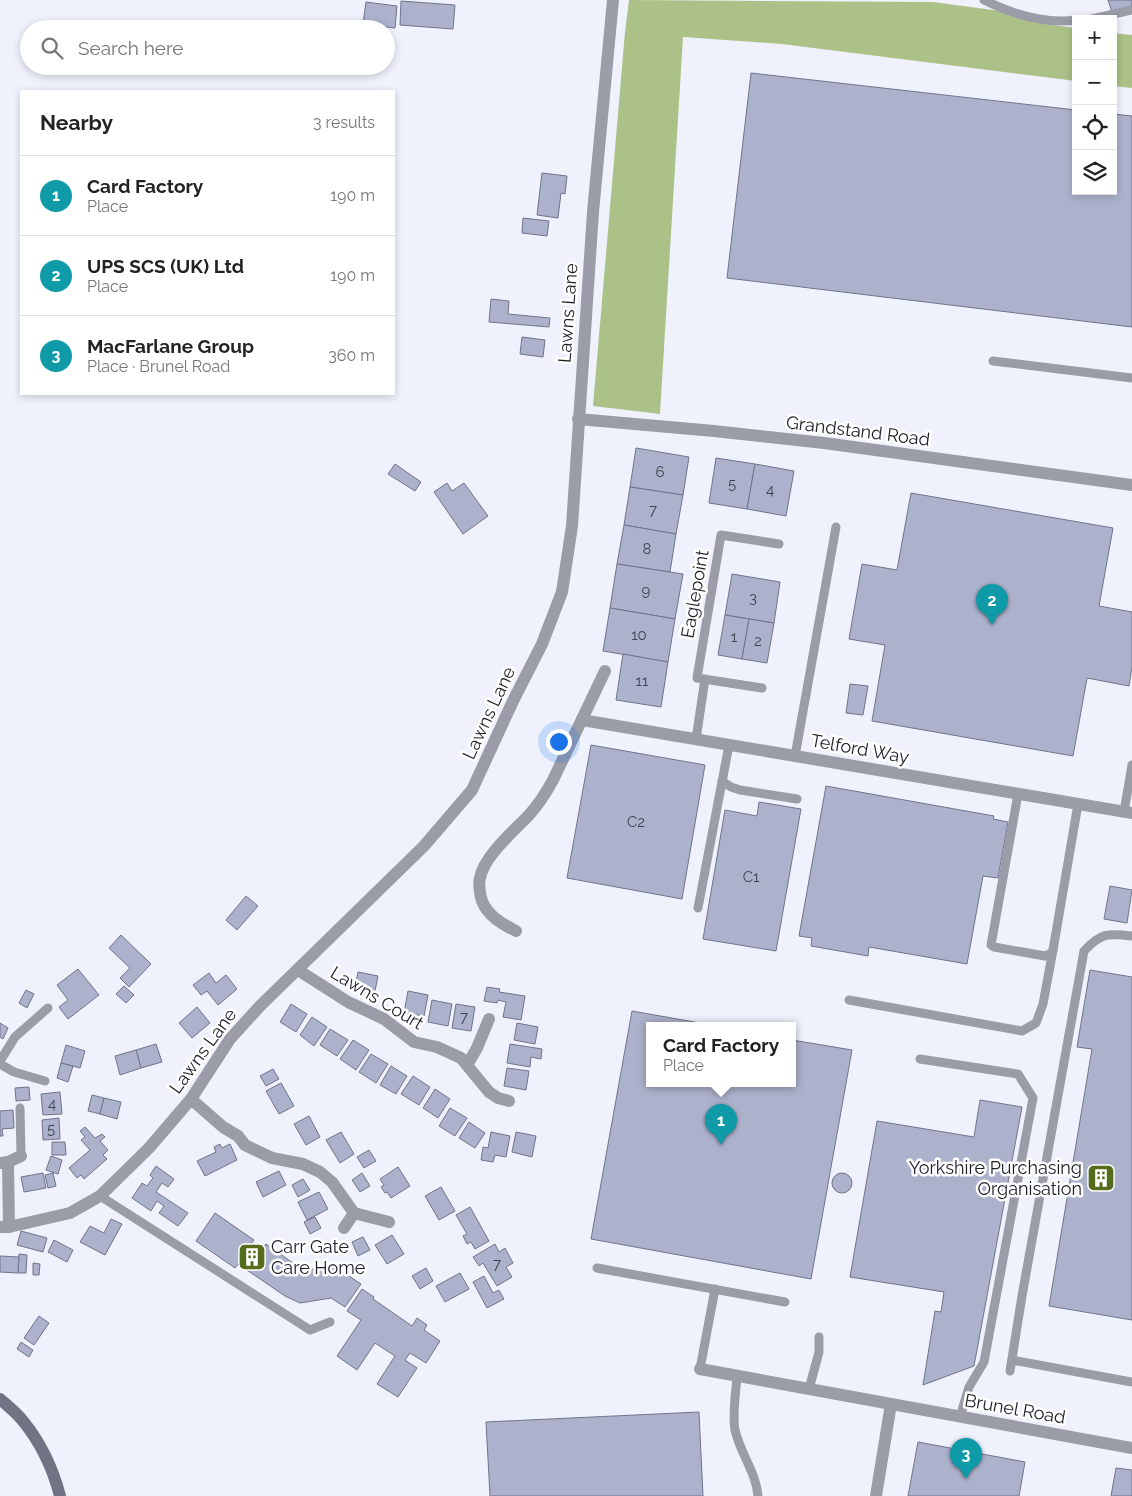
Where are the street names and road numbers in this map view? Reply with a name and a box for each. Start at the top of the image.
street label: Lawns Lane [554,262,581,363]
street label: Grandstand Road [785,411,931,450]
street label: Eaglepoint [676,548,713,640]
street label: Lawns Lane [458,663,519,762]
street label: Telford Way [809,730,911,767]
street label: Lawns Court [327,962,427,1033]
street label: Lawns Lane [165,1004,241,1097]
street label: Brunel Road [963,1389,1067,1428]

